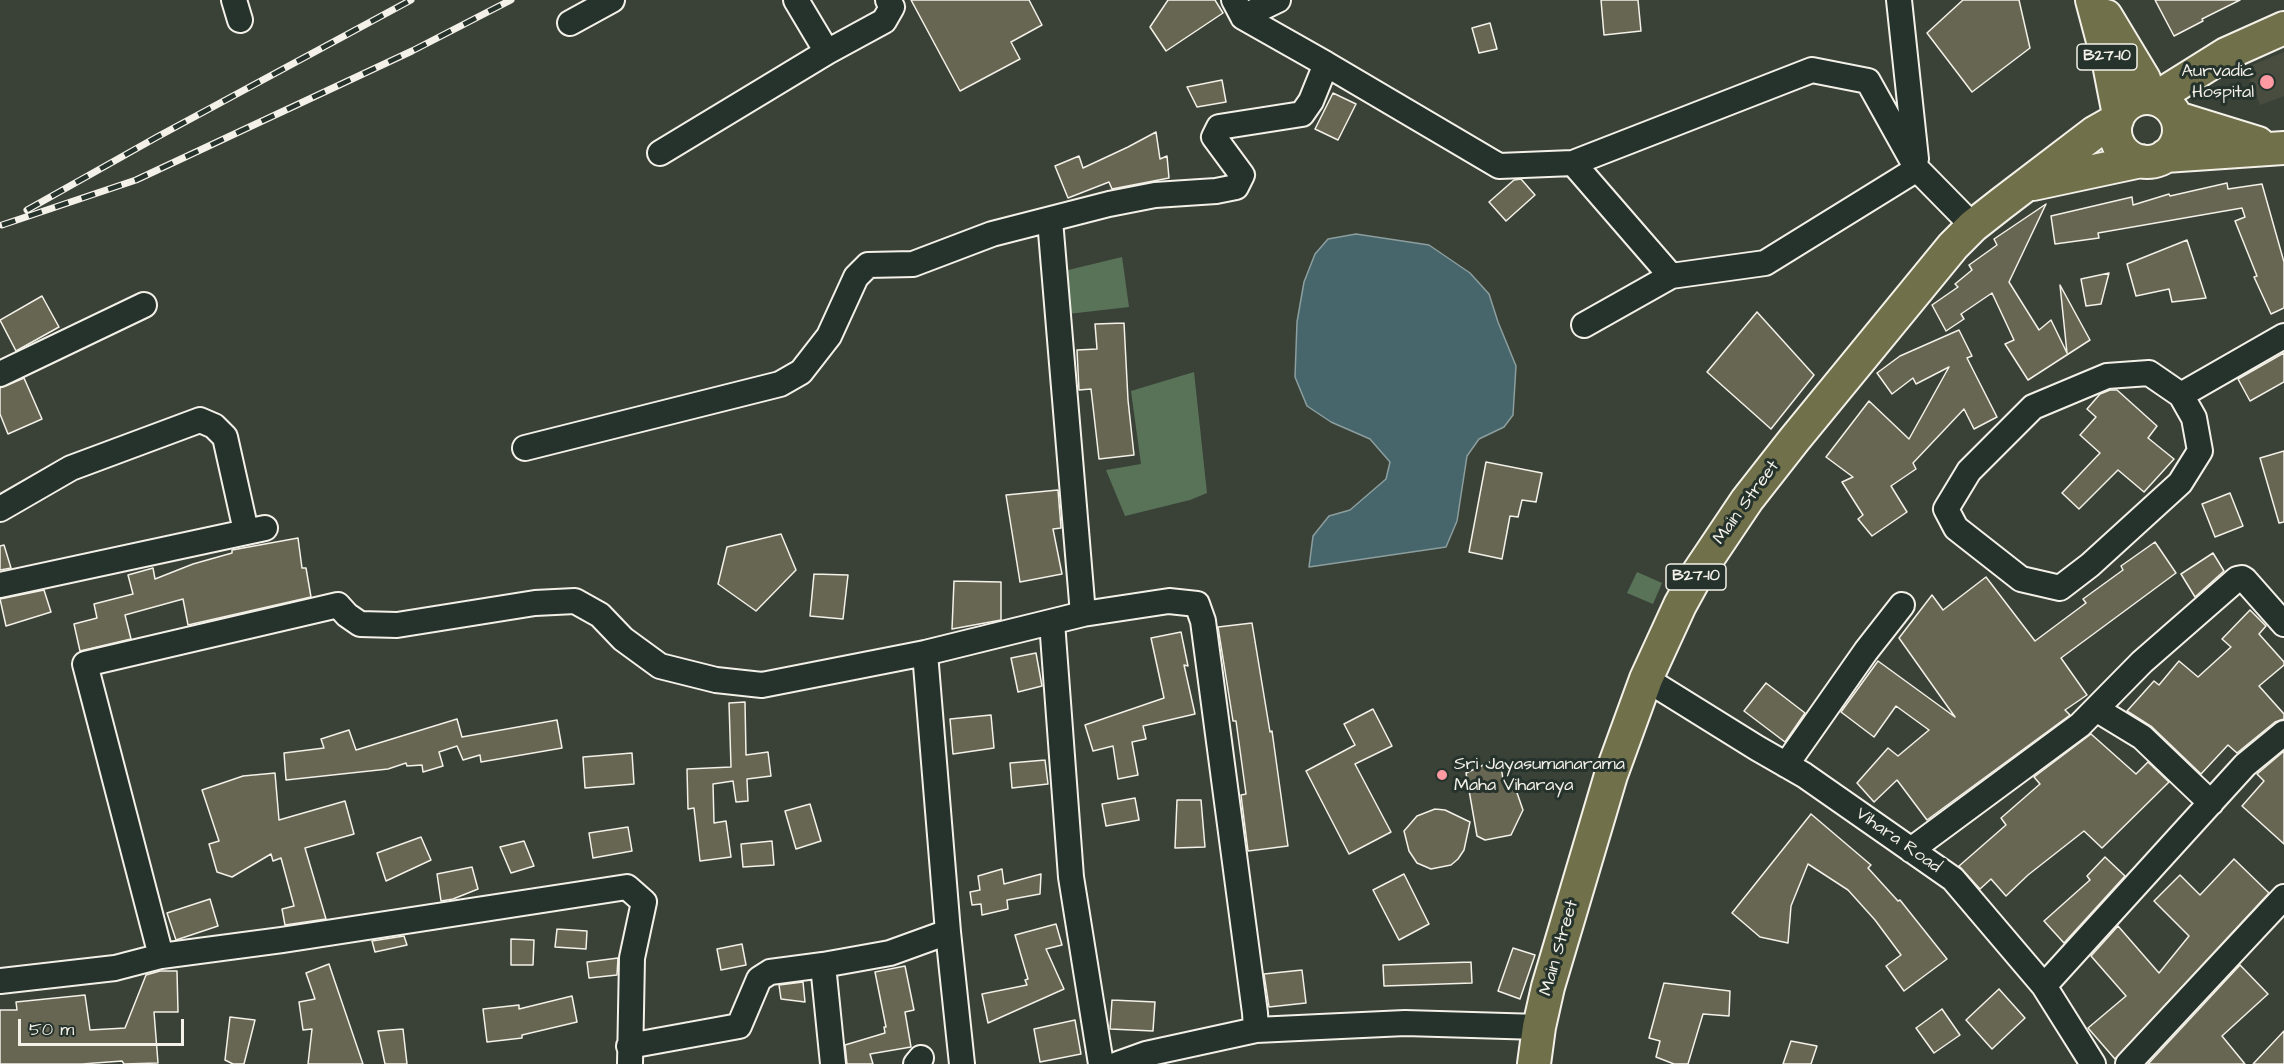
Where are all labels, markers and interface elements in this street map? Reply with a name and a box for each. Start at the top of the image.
road number: B27-10 [2077,44,2137,70]
place label: Aurvadic Hospital [2182,61,2254,104]
marker: Aurvadic Hospital [2258,73,2276,91]
street label: Main Street [1709,457,1785,549]
road number: B27-10 [1666,564,1726,590]
place label: Sri Jayasumanarama Maha Viharaya [1454,754,1625,796]
marker: Sri Jayasumanarama Maha Viharaya [1435,768,1449,782]
street label: Vihara Road [1851,804,1945,878]
street label: Main Street [1536,898,1584,998]
scale bar [21,1007,188,1045]
text: 50 m [29,1017,74,1042]

